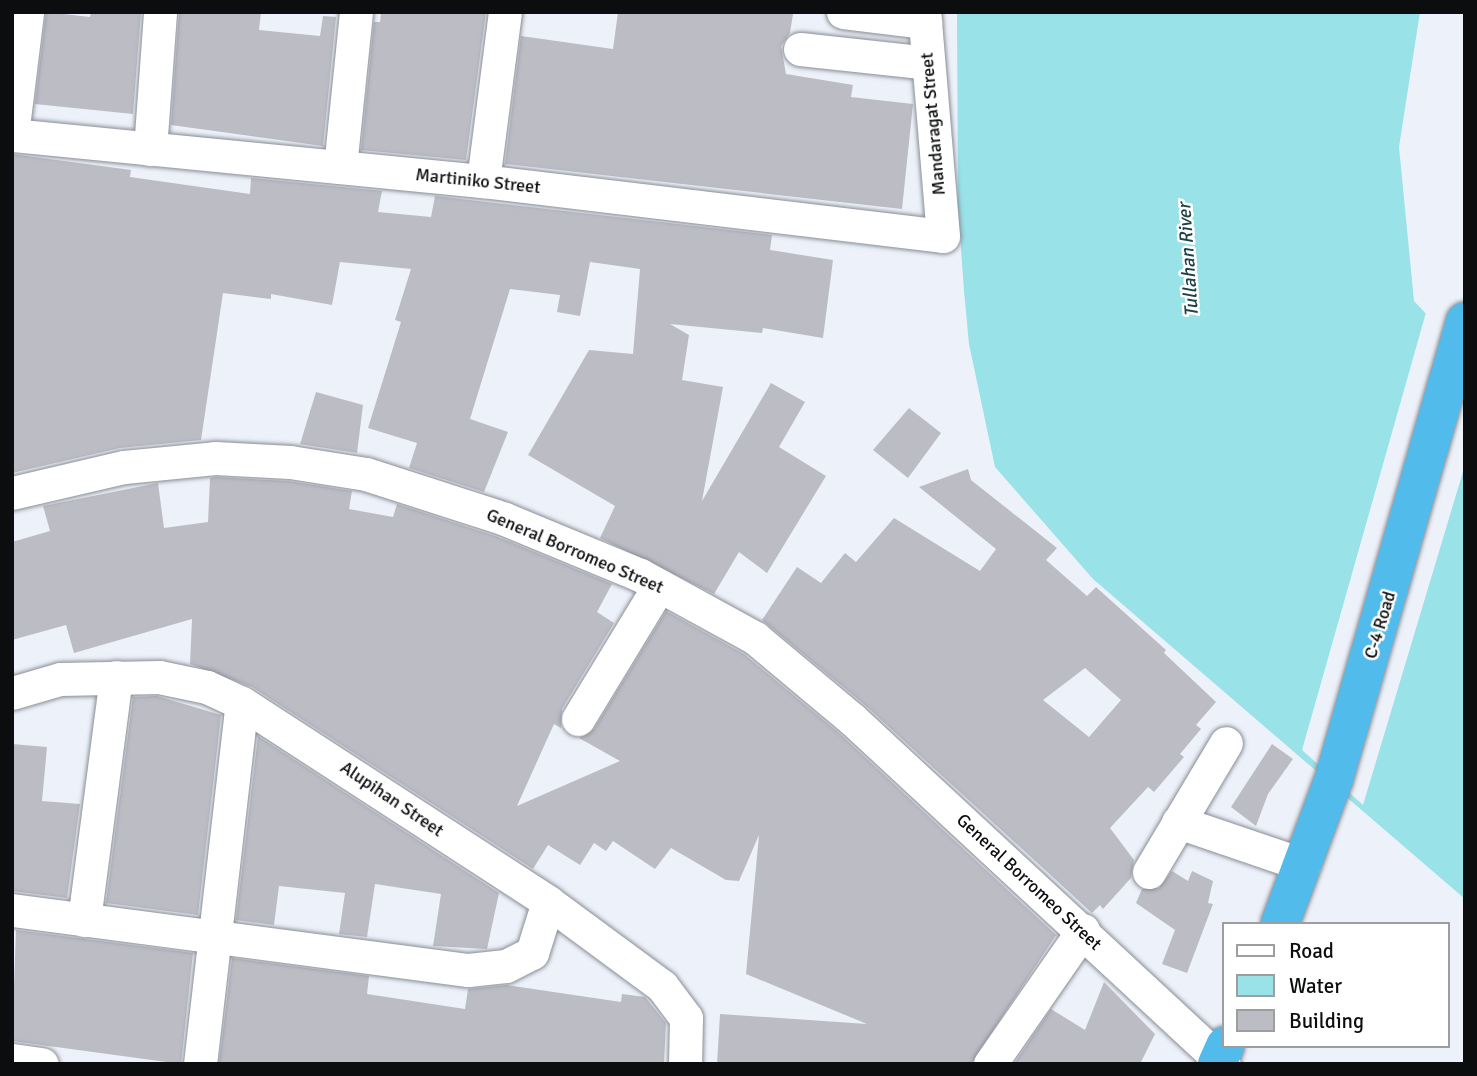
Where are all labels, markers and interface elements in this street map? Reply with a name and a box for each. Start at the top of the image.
street label: Mandaragat Street [916,52,950,196]
street label: Martiniko Street [414,164,542,198]
water label: Tullahan River [1174,202,1204,318]
street label: General Borromeo Street [483,504,667,598]
street label: C-4 Road [1360,589,1400,661]
street label: Alupihan Street [336,757,448,841]
street label: General Borromeo Street [952,809,1106,955]
legend [1222,922,1449,1048]
text: Road [1289,938,1334,964]
text: Water [1289,973,1342,999]
text: Building [1289,1008,1364,1034]

